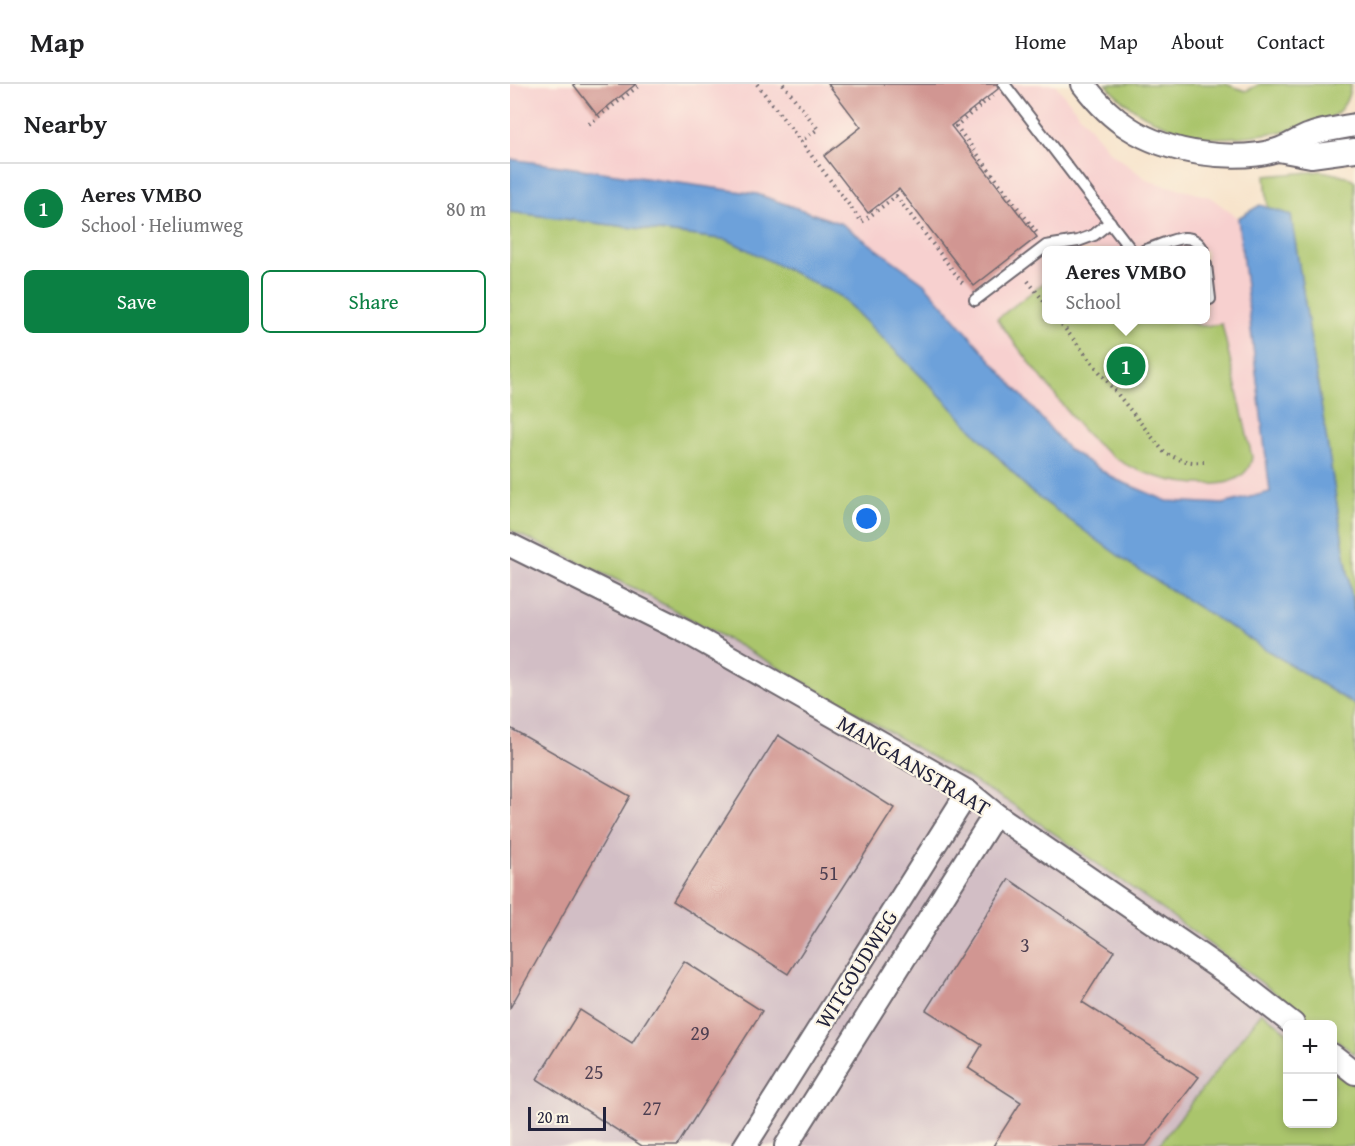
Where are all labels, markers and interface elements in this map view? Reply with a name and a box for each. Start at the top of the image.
text: Map [30,21,84,62]
text: Home [1015,26,1066,57]
text: Map [1099,26,1138,57]
text: About [1171,26,1224,57]
text: Contact [1257,26,1325,57]
text: Nearby [24,104,107,143]
text: Aeres VMBO [81,178,202,210]
text: 1 [38,194,49,223]
text: 80 m [446,194,486,223]
text: School · Heliumweg [81,210,243,239]
popup [1042,246,1210,324]
text: Aeres VMBO [1066,255,1186,287]
button: Save [24,270,249,333]
button: Share [261,270,486,333]
text: School [1066,287,1121,316]
pin: 1 [1106,344,1146,388]
your location [852,504,881,533]
street label: MANGAANSTRAAT [831,707,997,823]
house number: 51 [819,858,839,887]
street label: WITGOUDWEG [807,903,905,1035]
house number: 3 [1020,930,1030,959]
house number: 29 [690,1018,710,1047]
map controls [1283,1020,1337,1128]
button: + [1283,1020,1337,1074]
house number: 25 [584,1057,604,1086]
button: − [1283,1074,1337,1128]
house number: 27 [642,1093,662,1122]
scale bar [528,1104,606,1132]
text: 20 m [537,1105,569,1129]

